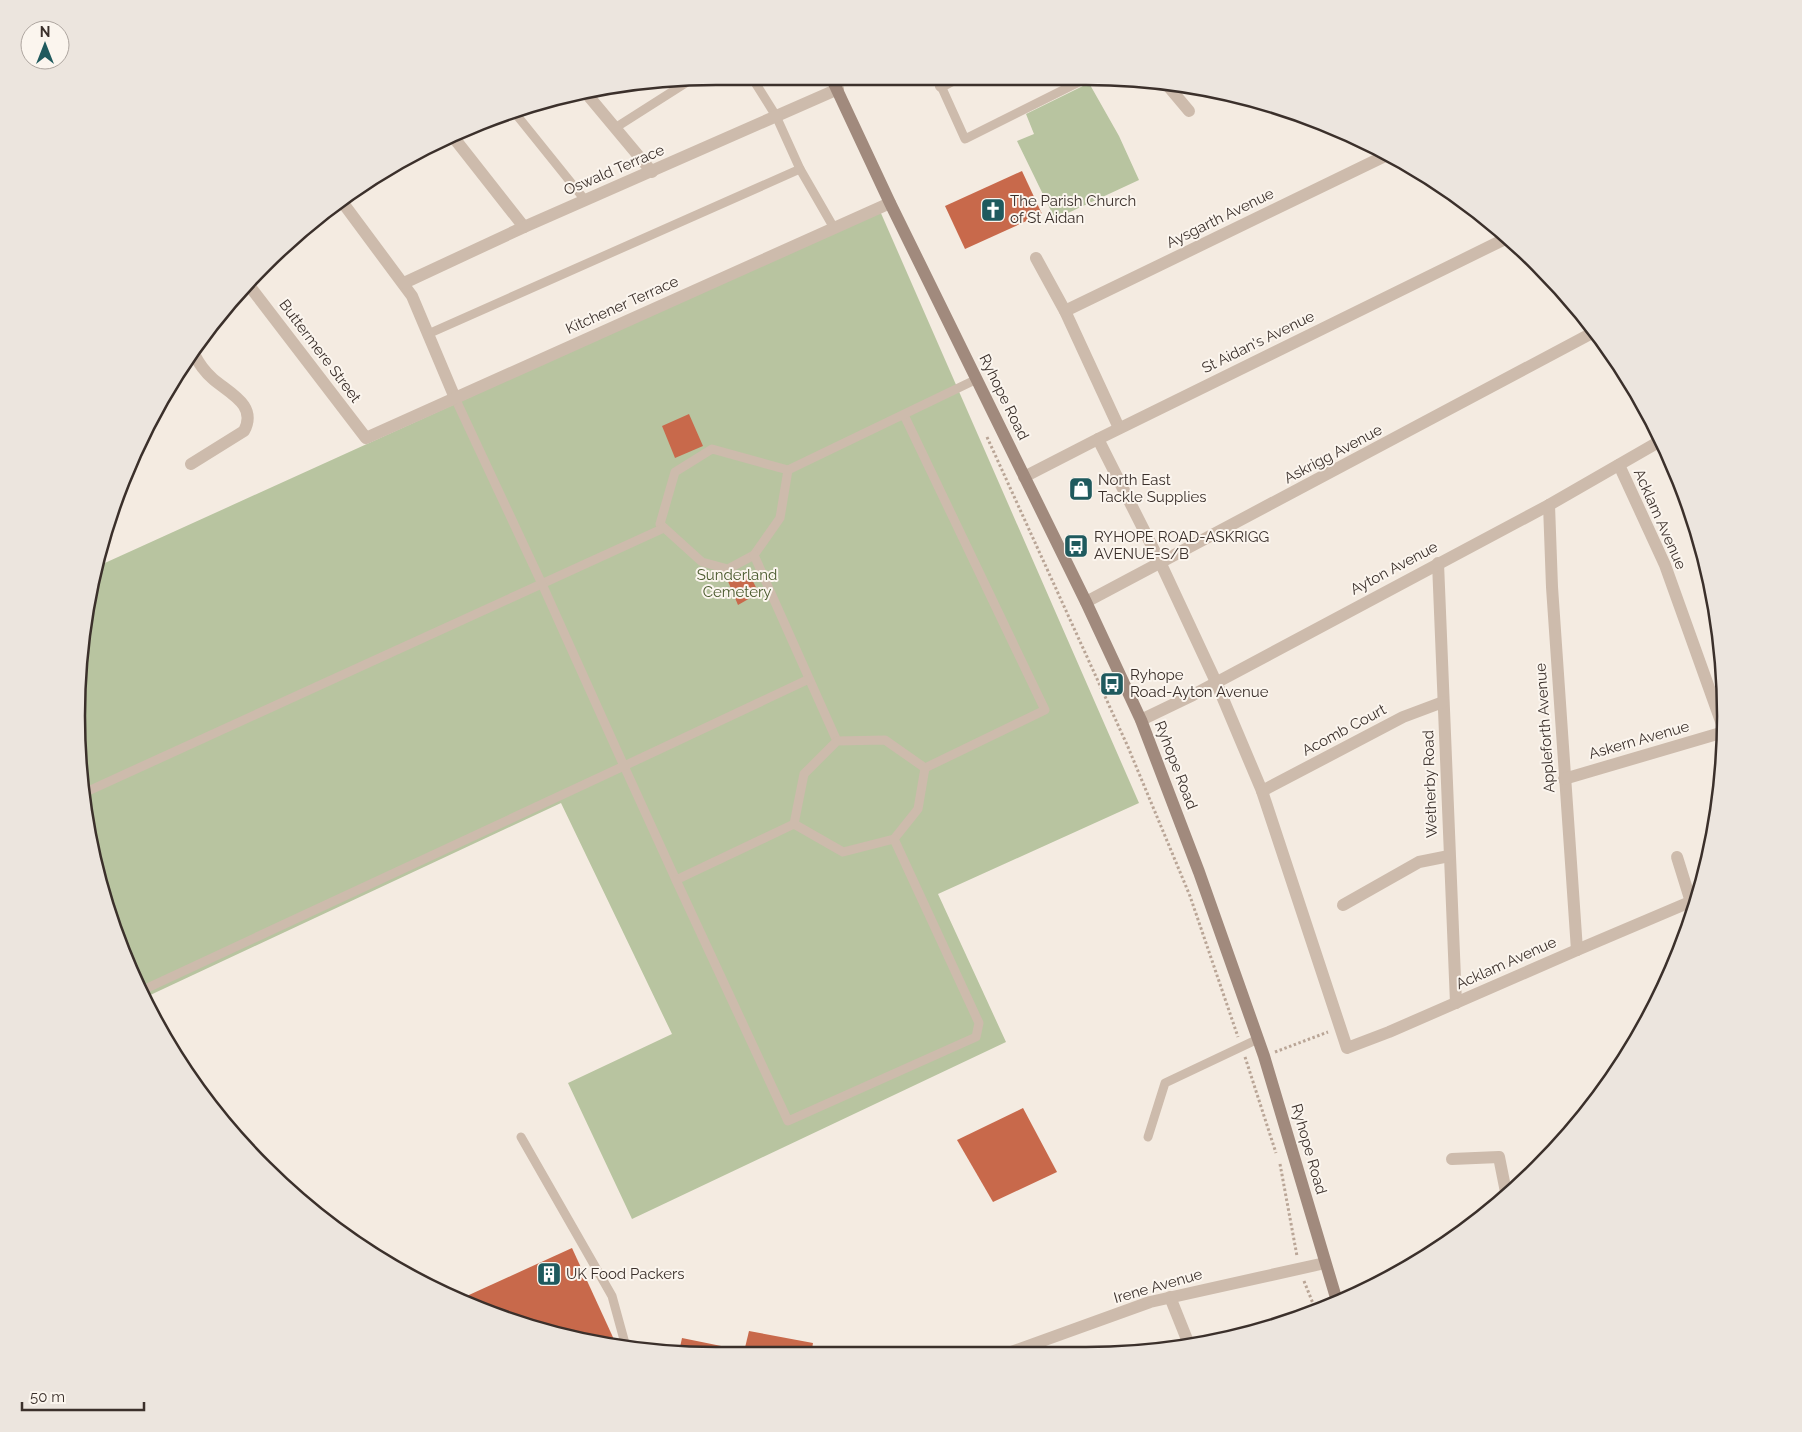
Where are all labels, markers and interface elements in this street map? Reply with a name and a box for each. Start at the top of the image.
north arrow [20,20,70,70]
text: N [40,24,50,40]
street label: Oswald Terrace [561,141,667,199]
street label: Aysgarth Avenue [1163,184,1277,252]
place label: The Parish Church of St Aidan [1010,192,1136,227]
church icon: The Parish Church of St Aidan [980,197,1006,223]
street label: Kitchener Terrace [563,272,681,338]
street label: Buttermere Street [275,296,365,406]
street label: St Aidan's Avenue [1199,307,1317,377]
street label: Ryhope Road [975,351,1033,443]
street label: Askrigg Avenue [1281,421,1385,487]
street label: Acklam Avenue [1630,466,1690,572]
place label: North East Tackle Supplies [1098,471,1207,506]
shop icon: North East Tackle Supplies [1068,476,1094,502]
place label: RYHOPE ROAD-ASKRIGG AVENUE-S/B [1094,528,1269,563]
bus stop icon: RYHOPE ROAD-ASKRIGG AVENUE-S/B [1063,533,1089,559]
street label: Ayton Avenue [1347,537,1441,599]
park label: Sunderland Cemetery [697,566,777,601]
street label: Appleforth Avenue [1531,662,1559,794]
place label: Ryhope Road-Ayton Avenue [1130,666,1269,701]
bus stop icon: Ryhope Road-Ayton Avenue [1099,671,1125,697]
street label: Acomb Court [1299,700,1389,760]
street label: Askern Avenue [1587,717,1691,763]
street label: Ryhope Road [1151,718,1201,812]
street label: Wetherby Road [1419,730,1441,838]
street label: Acklam Avenue [1453,933,1559,993]
street label: Ryhope Road [1287,1102,1331,1196]
building icon: UK Food Packers [536,1261,562,1287]
place label: UK Food Packers [566,1265,684,1283]
street label: Irene Avenue [1112,1265,1204,1307]
scale bar [22,1380,145,1412]
text: 50 m [30,1388,65,1406]

